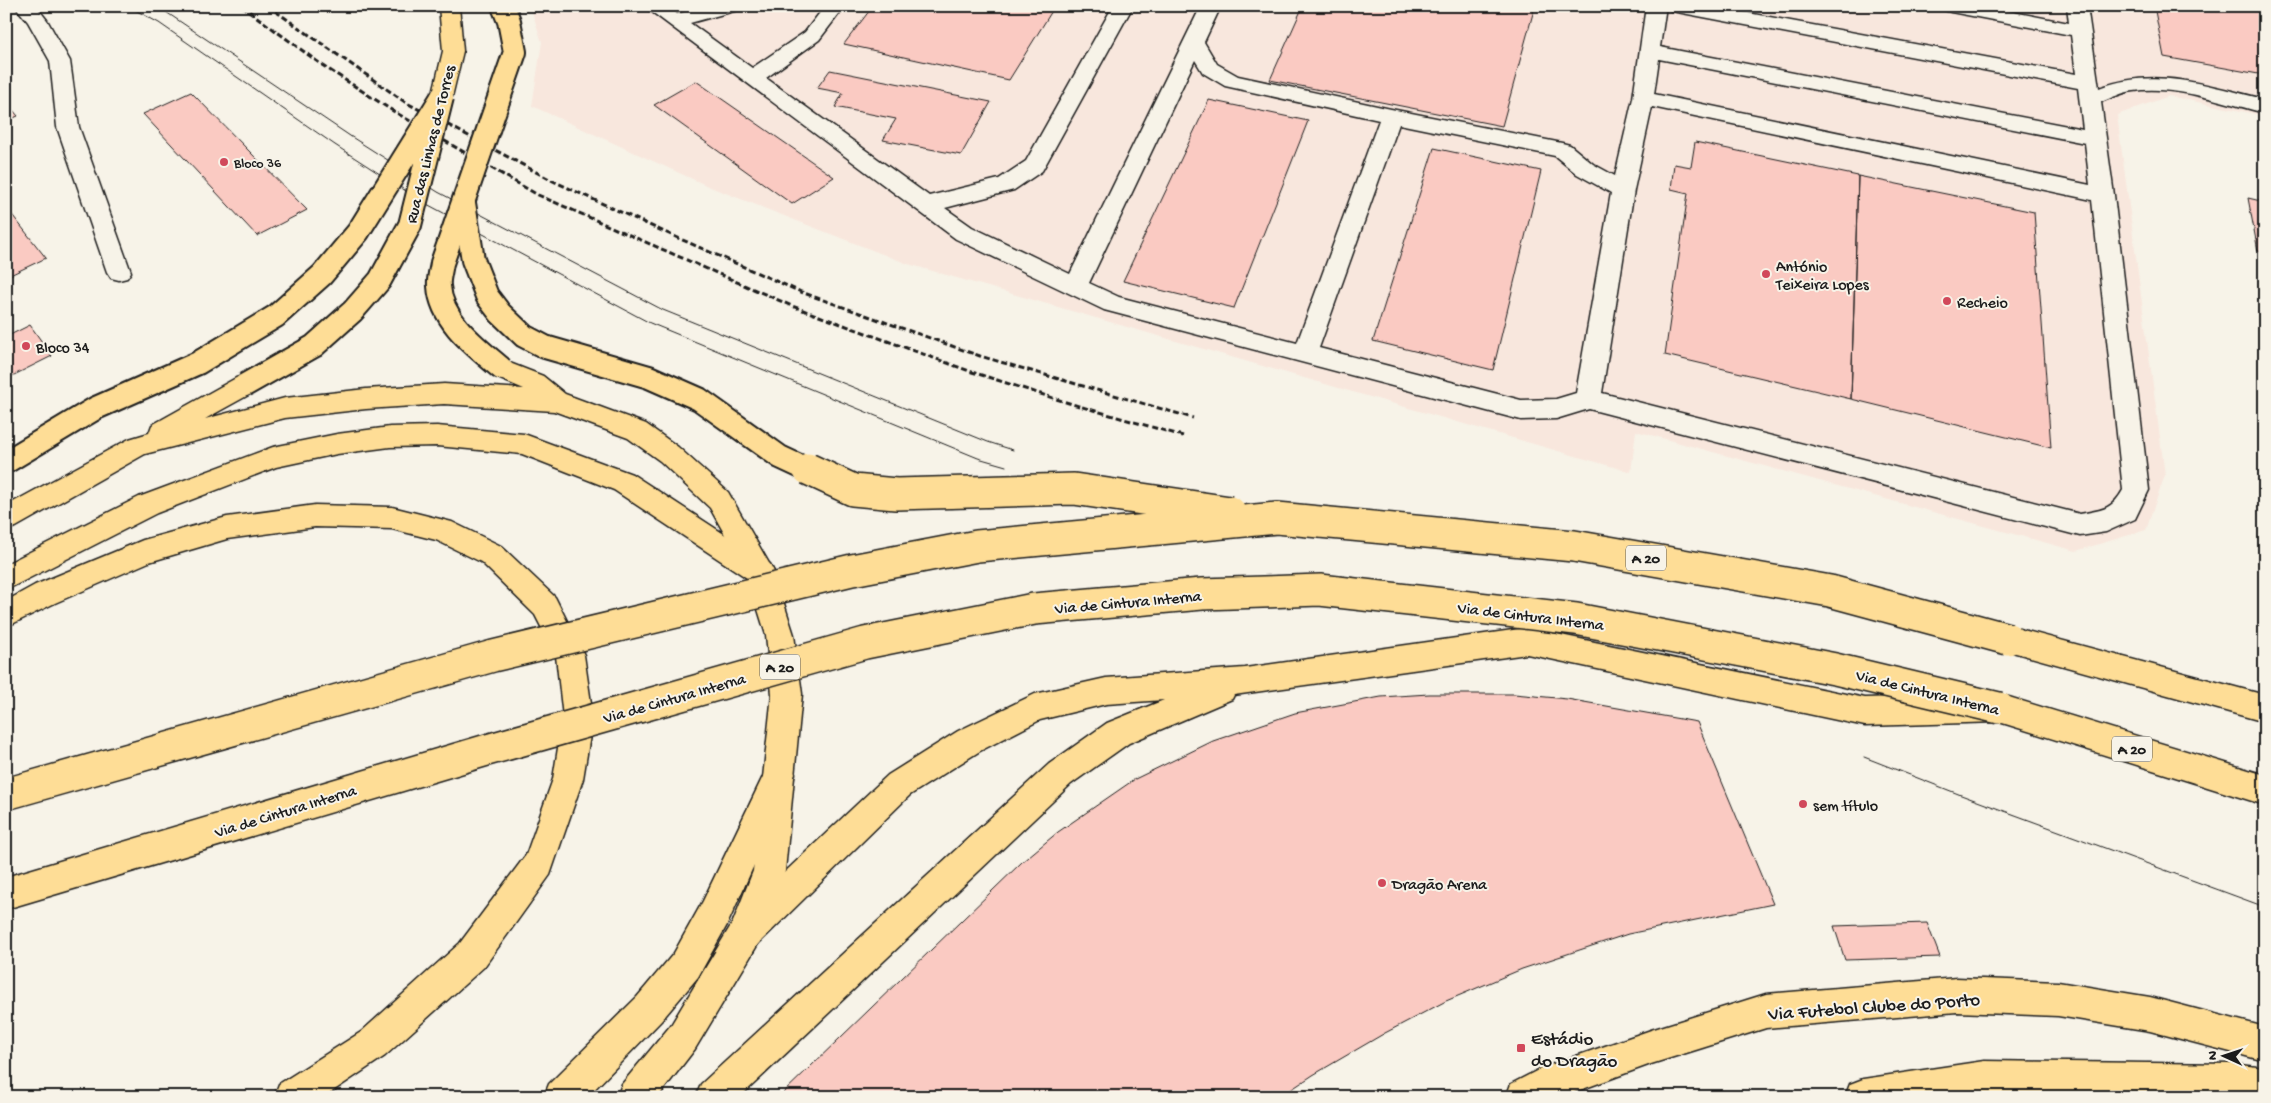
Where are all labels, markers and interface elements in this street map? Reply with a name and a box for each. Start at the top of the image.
street label: Rua das Linhas de Torres [404,63,461,226]
marker: Bloco 36 [218,156,230,168]
place label: Bloco 36 [233,156,282,173]
place label: António Teixeira Lopes [1775,259,1870,296]
marker: António Teixeira Lopes [1760,268,1772,280]
marker: Recheio [1941,295,1953,307]
place label: Recheio [1957,295,2008,314]
marker: Bloco 34 [20,340,32,352]
place label: Bloco 34 [35,340,90,359]
road number: A 20 [1626,546,1666,570]
street label: Via de Cintura Interna [1053,589,1203,620]
street label: Via de Cintura Interna [1455,600,1606,637]
road number: A 20 [760,654,800,680]
street label: Via de Cintura Interna [1853,667,2002,722]
street label: Via de Cintura Interna [601,671,749,730]
road number: A 20 [2112,736,2152,762]
street label: Via de Cintura Interna [212,782,360,844]
marker: sem título [1797,798,1809,810]
place label: sem título [1813,798,1878,817]
marker: Dragão Arena [1376,877,1388,889]
place label: Dragão Arena [1391,877,1488,896]
street label: Via Futebol Clube do Porto [1766,990,1981,1027]
place label: Estádio do Dragão [1531,1029,1618,1074]
north arrow [2198,1030,2248,1080]
marker: Estádio do Dragão [1515,1042,1527,1054]
text: N [2205,1050,2222,1060]

